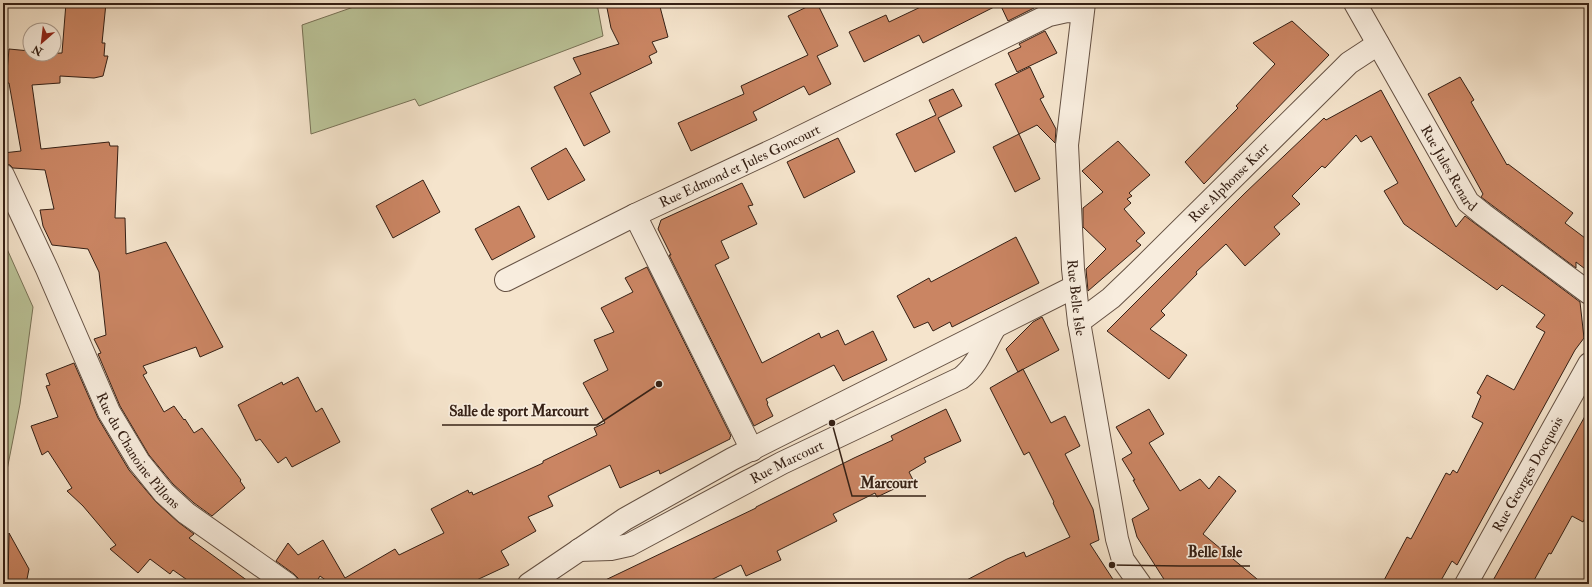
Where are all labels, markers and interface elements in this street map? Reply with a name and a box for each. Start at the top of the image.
north arrow [22,22,62,62]
text: N [29,42,46,59]
street label: Rue Edmond et Jules Goncourt [657,121,823,211]
street label: Rue Jules Renard [1417,122,1480,215]
street label: Rue Alphonse Karr [1185,139,1273,226]
street label: Rue Belle Isle [1064,259,1089,337]
street label: Rue du Chanoine Pillons [93,390,184,513]
callout: Salle de sport Marcourt [442,398,597,425]
text: Salle de sport Marcourt [449,402,589,422]
street label: Rue Georges Docquois [1489,413,1567,535]
street label: Rue Marcourt [747,436,827,487]
callout: Marcourt [852,469,926,496]
text: Marcourt [859,474,918,493]
callout: Belle Isle [1180,539,1250,566]
text: Belle Isle [1188,543,1243,562]

